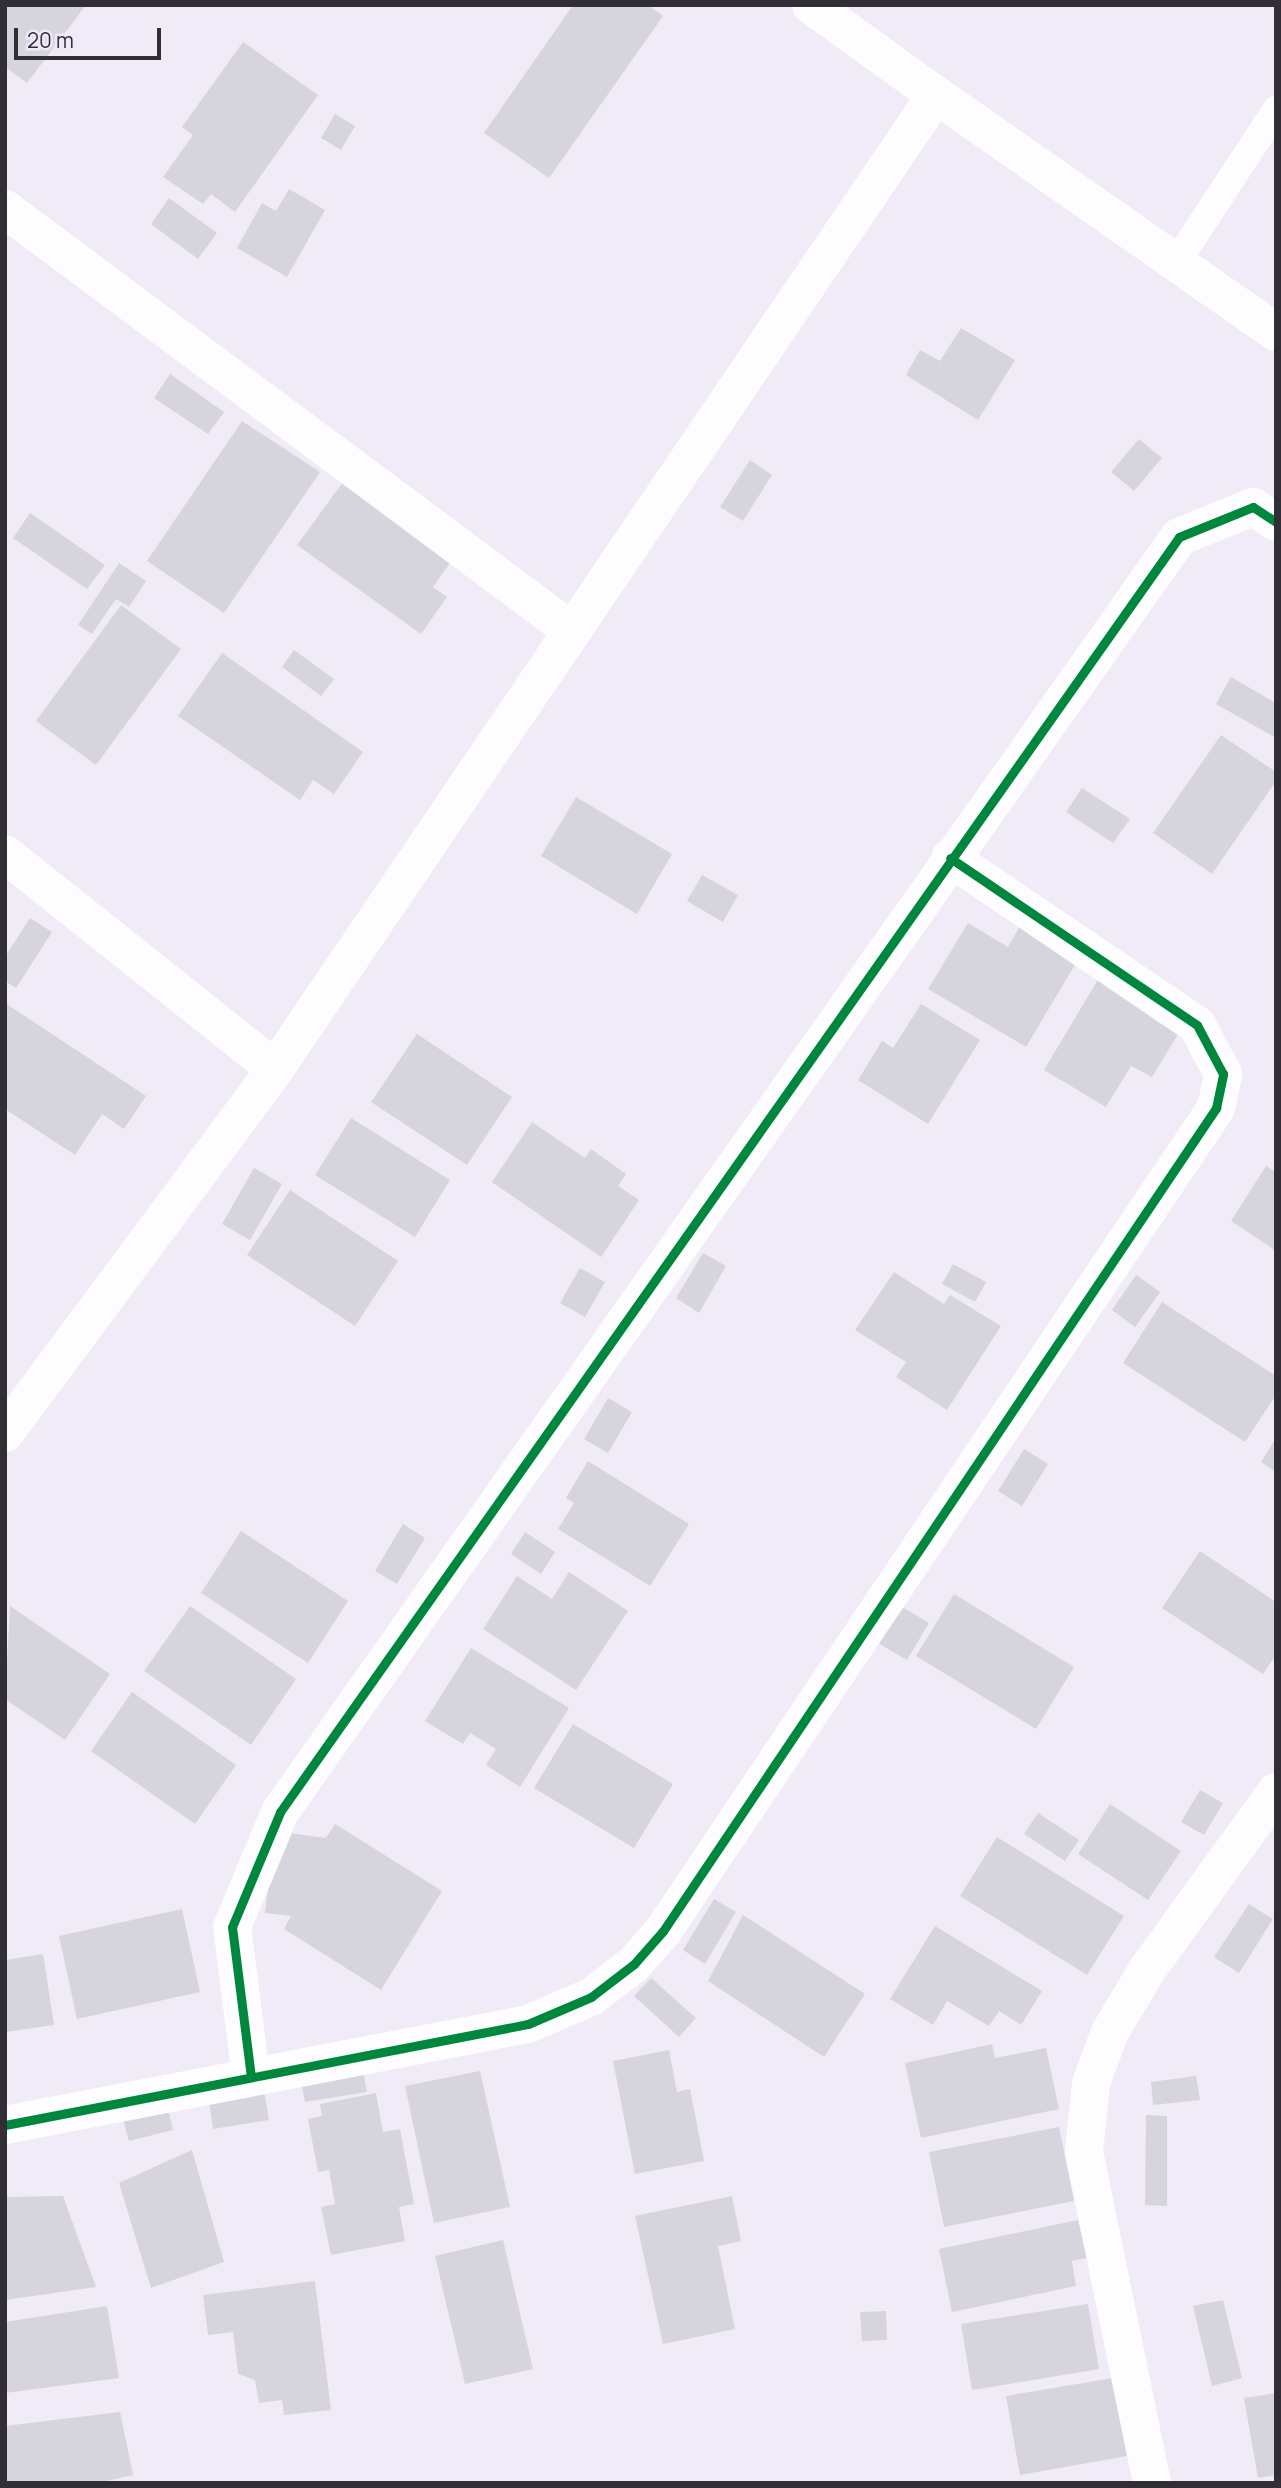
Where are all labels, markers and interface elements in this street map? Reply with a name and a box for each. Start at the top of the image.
scale bar [18,14,164,58]
text: 20 m [27,26,74,54]

